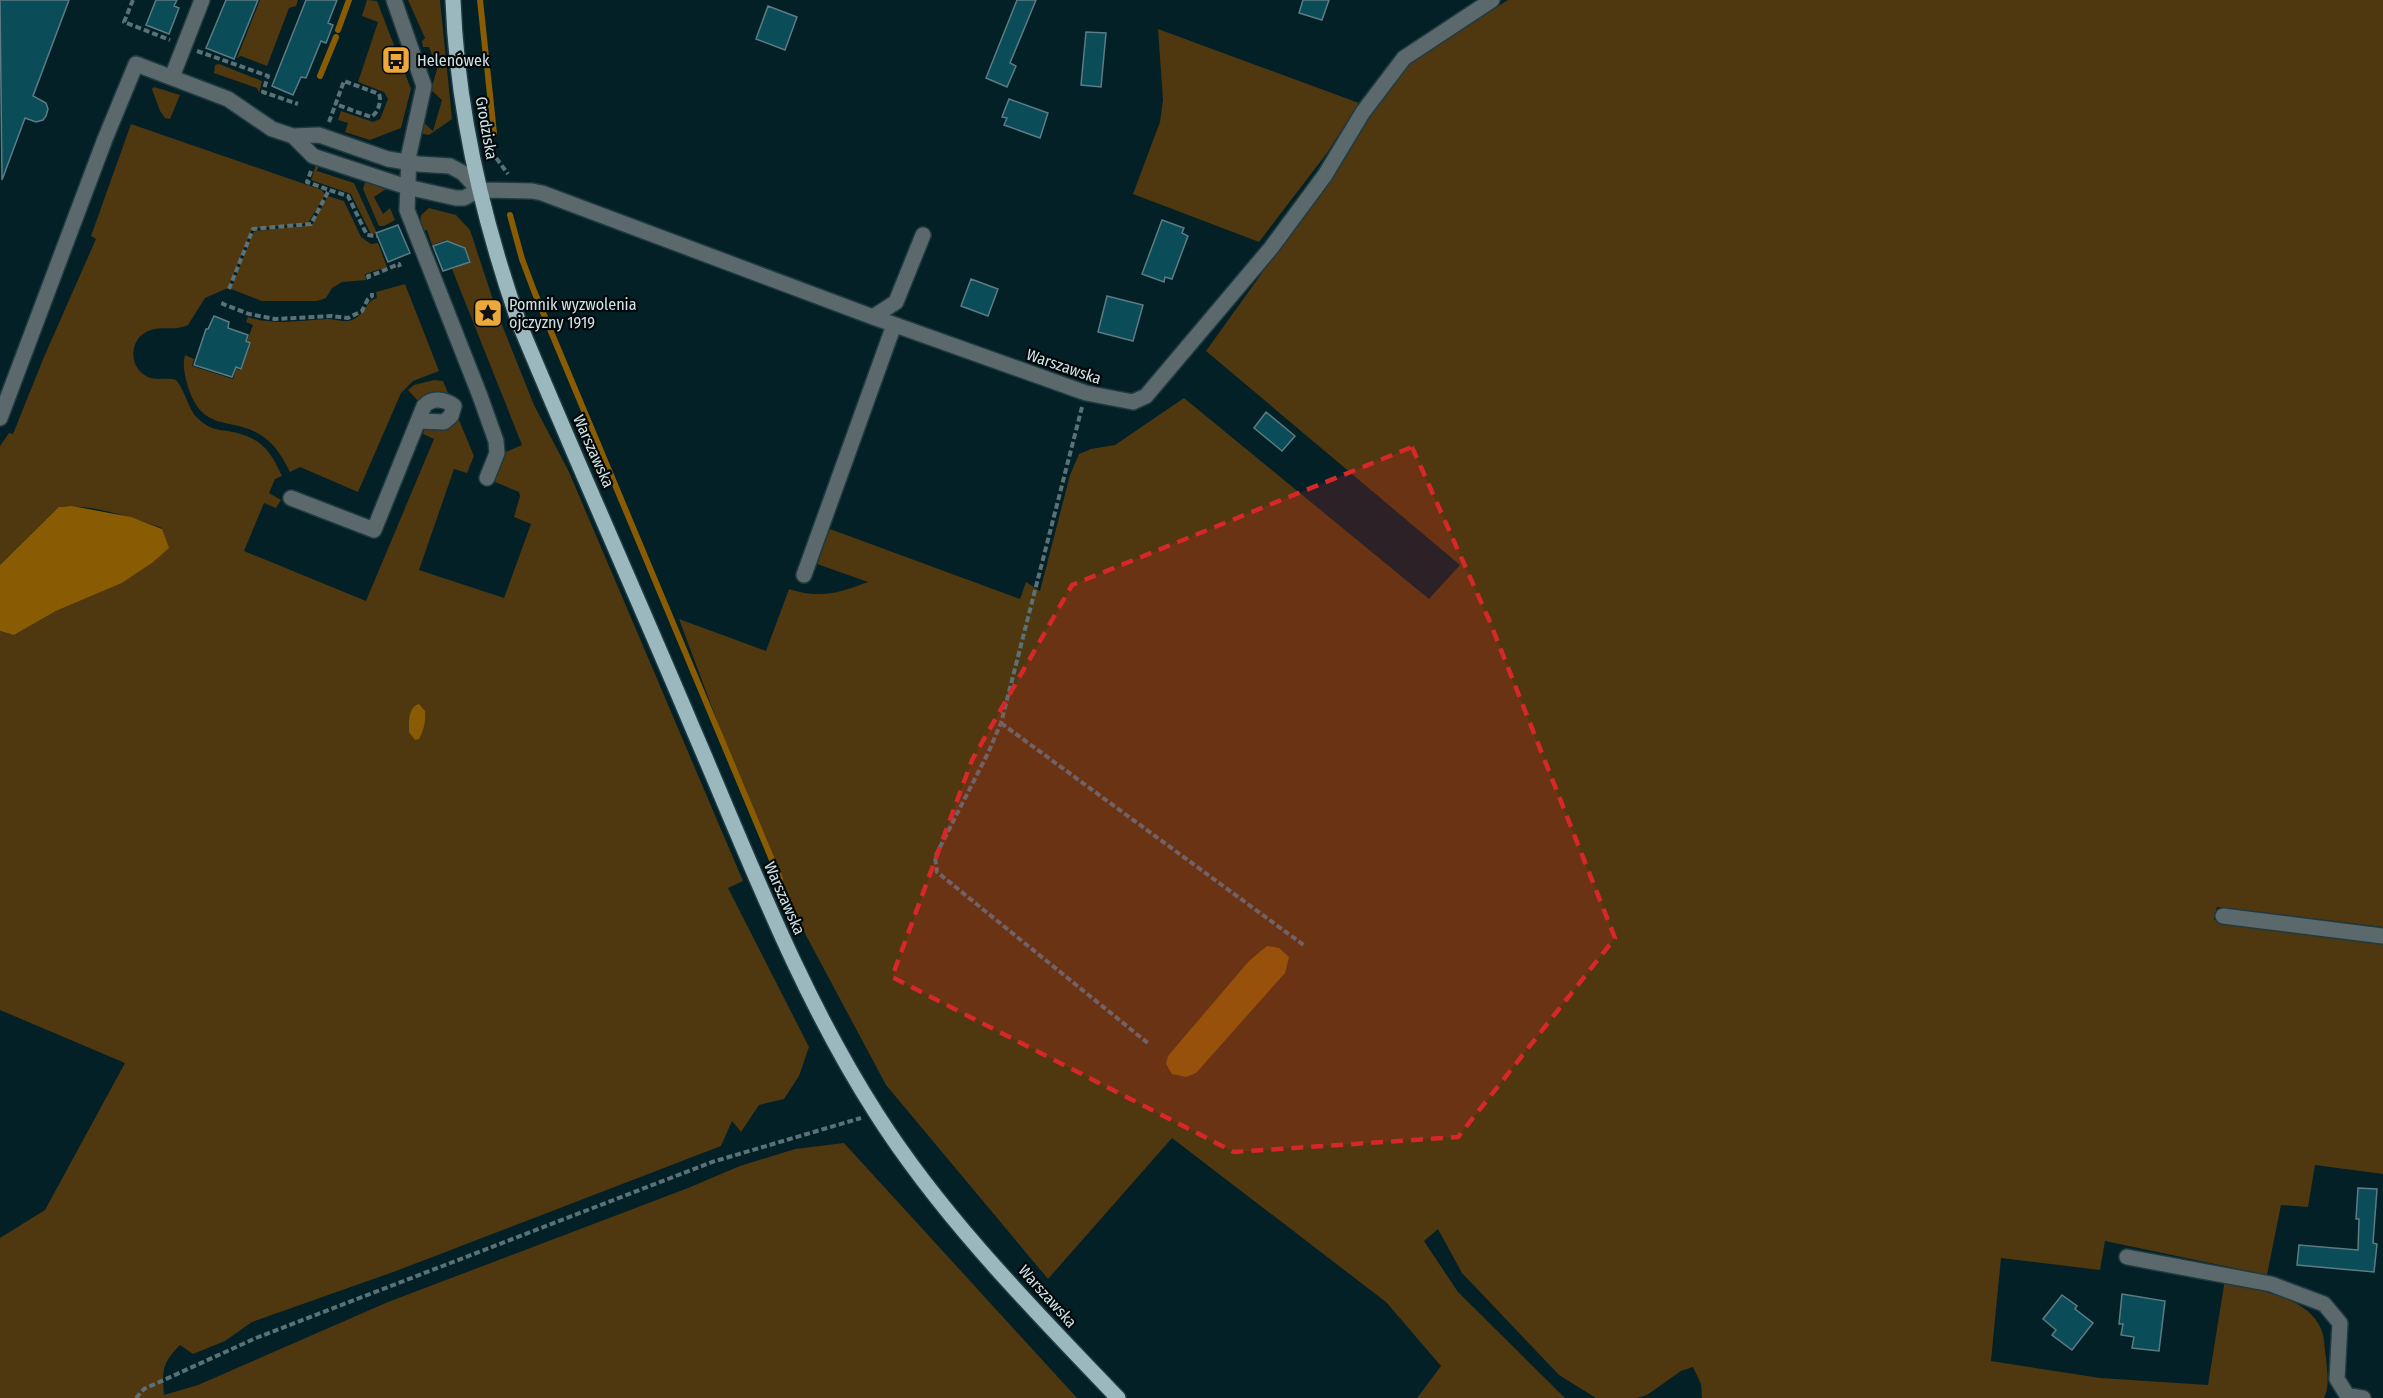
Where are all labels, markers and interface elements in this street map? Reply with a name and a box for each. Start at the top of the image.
bus stop icon: Helenówek [380,44,412,76]
place label: Helenówek [417,51,490,70]
street label: Grodziska [472,95,501,161]
place label: Pomnik wyzwolenia ojczyzny 1919 [509,295,637,332]
place icon: Pomnik wyzwolenia ojczyzny 1919 [472,297,504,329]
street label: Warszawska [1024,345,1104,388]
street label: Warszawska [569,412,618,491]
street label: Warszawska [760,859,809,938]
street label: Warszawska [1015,1261,1081,1332]

